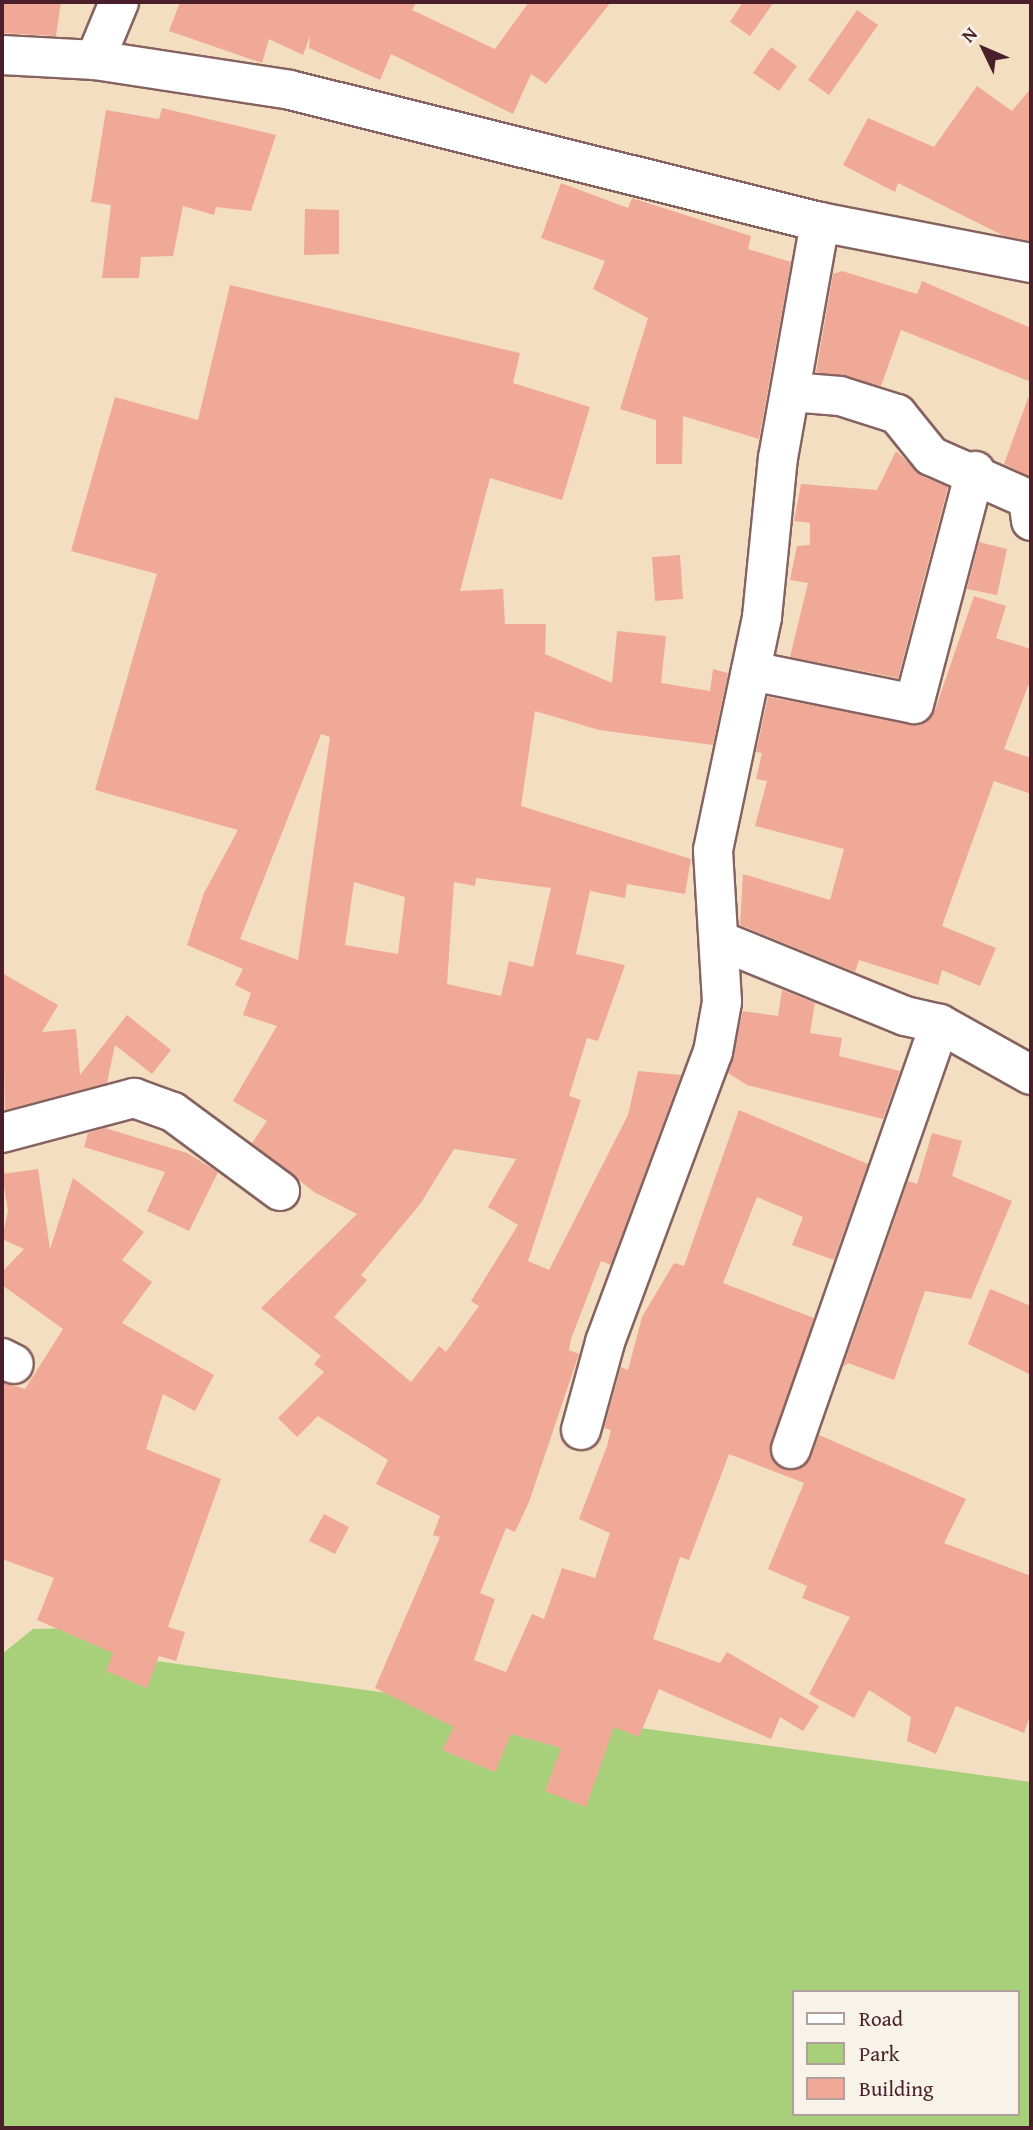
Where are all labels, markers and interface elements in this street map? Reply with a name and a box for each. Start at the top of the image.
north arrow [949,14,1019,84]
text: N [954,20,983,49]
legend [792,1990,1019,2116]
text: Road [859,2003,903,2034]
text: Park [859,2038,900,2069]
text: Building [859,2073,933,2104]

